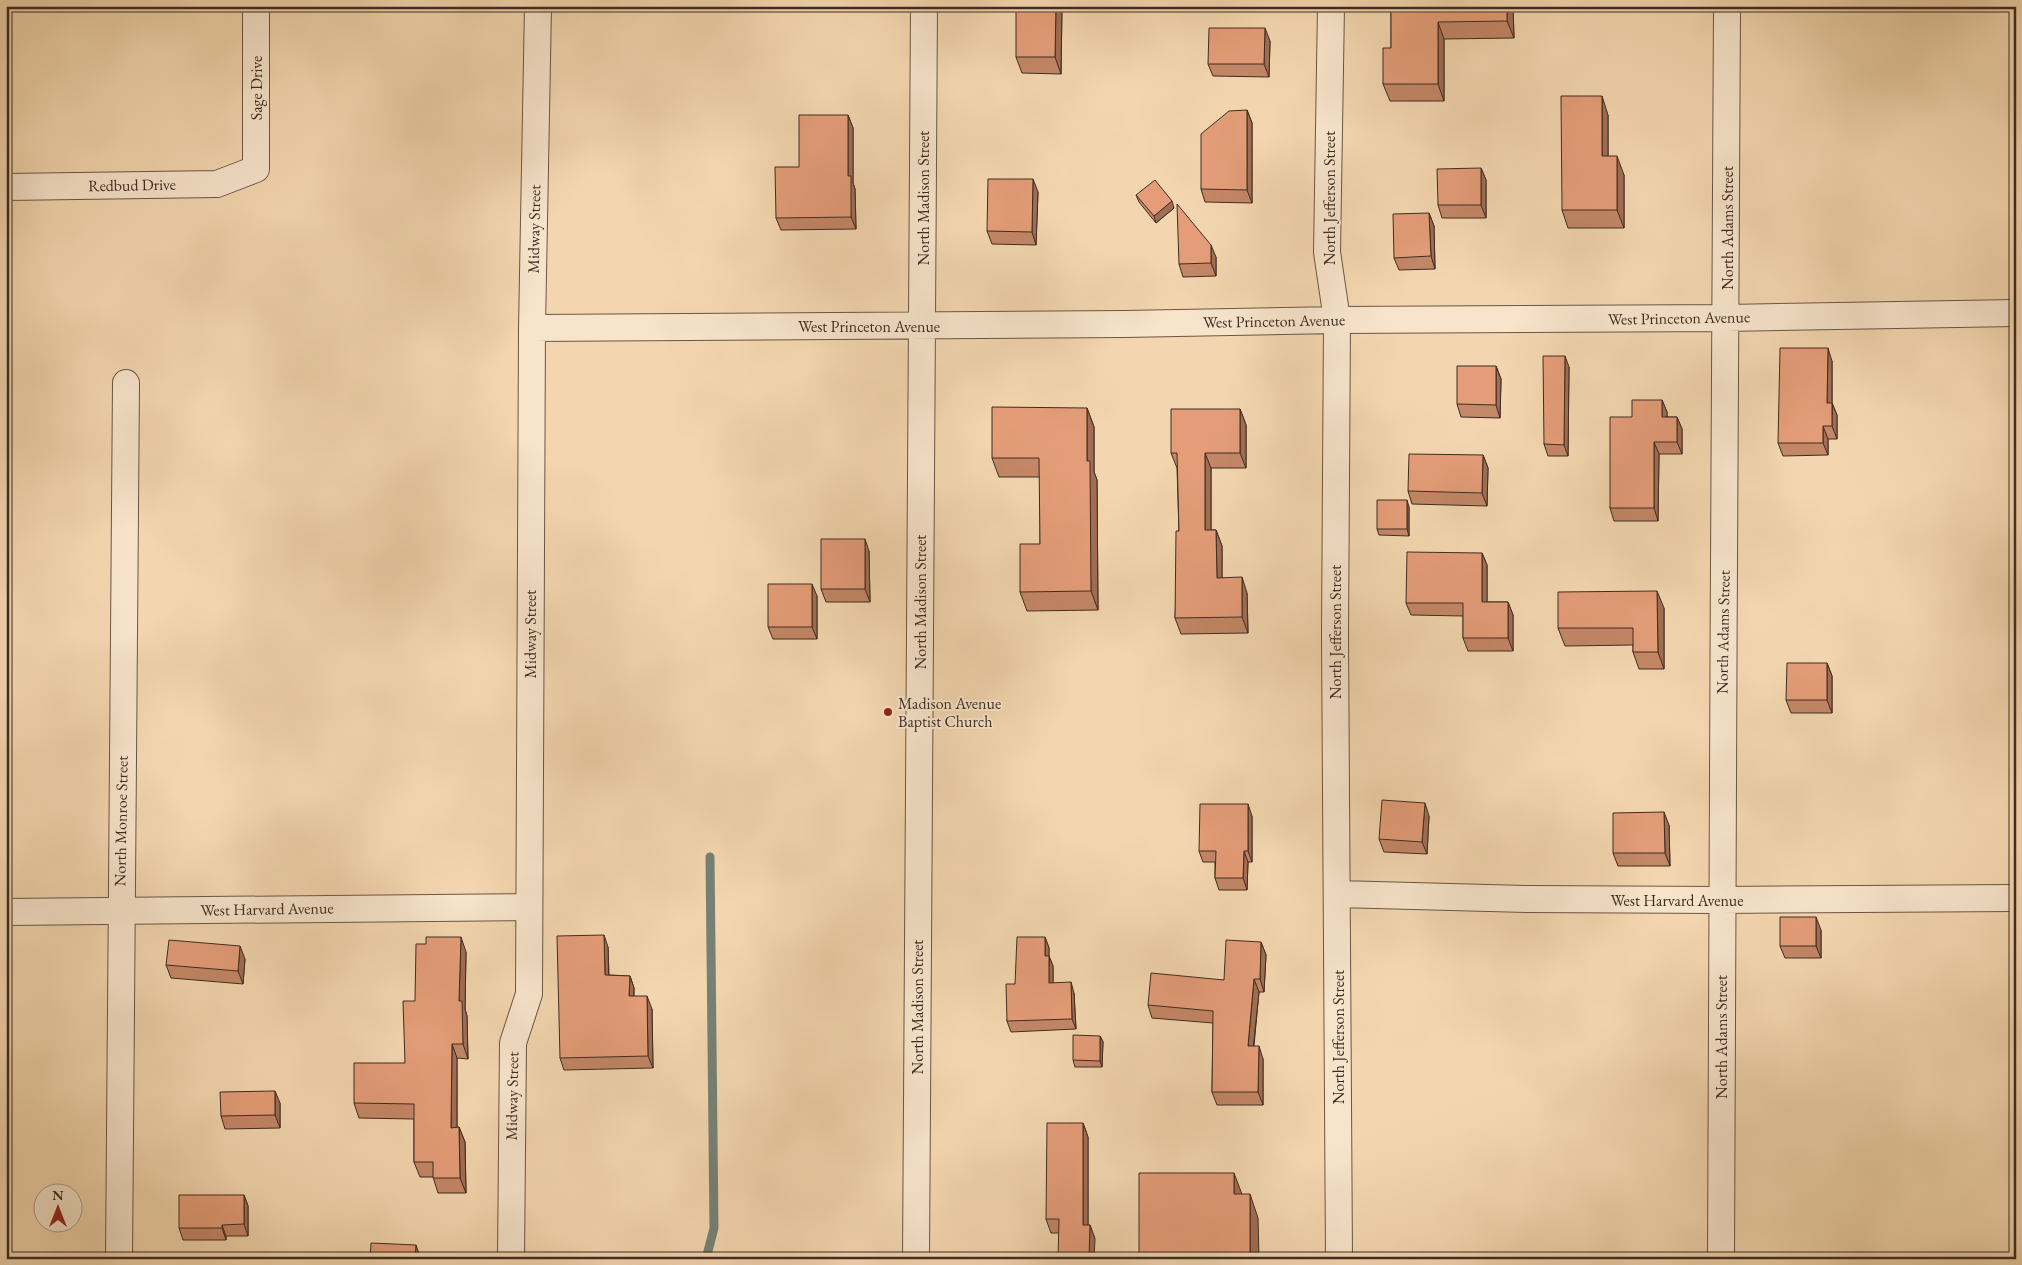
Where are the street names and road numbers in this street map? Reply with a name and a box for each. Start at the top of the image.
street label: Sage Drive [246,56,267,120]
street label: North Madison Street [913,131,934,265]
street label: North Jefferson Street [1319,131,1340,265]
street label: North Adams Street [1717,166,1738,290]
street label: Redbud Drive [88,174,176,196]
street label: Midway Street [523,184,545,274]
street label: West Princeton Avenue [1608,306,1750,330]
street label: West Princeton Avenue [1203,309,1345,333]
street label: West Princeton Avenue [798,316,940,337]
street label: North Madison Street [910,535,931,669]
street label: North Jefferson Street [1325,565,1346,699]
street label: North Adams Street [1711,570,1735,694]
street label: Midway Street [520,590,541,678]
street label: North Monroe Street [109,755,133,887]
street label: West Harvard Avenue [1610,890,1744,911]
street label: West Harvard Avenue [200,897,334,921]
street label: North Madison Street [907,940,928,1074]
street label: North Jefferson Street [1328,970,1349,1104]
street label: North Adams Street [1711,975,1732,1099]
street label: Midway Street [501,1051,523,1141]

